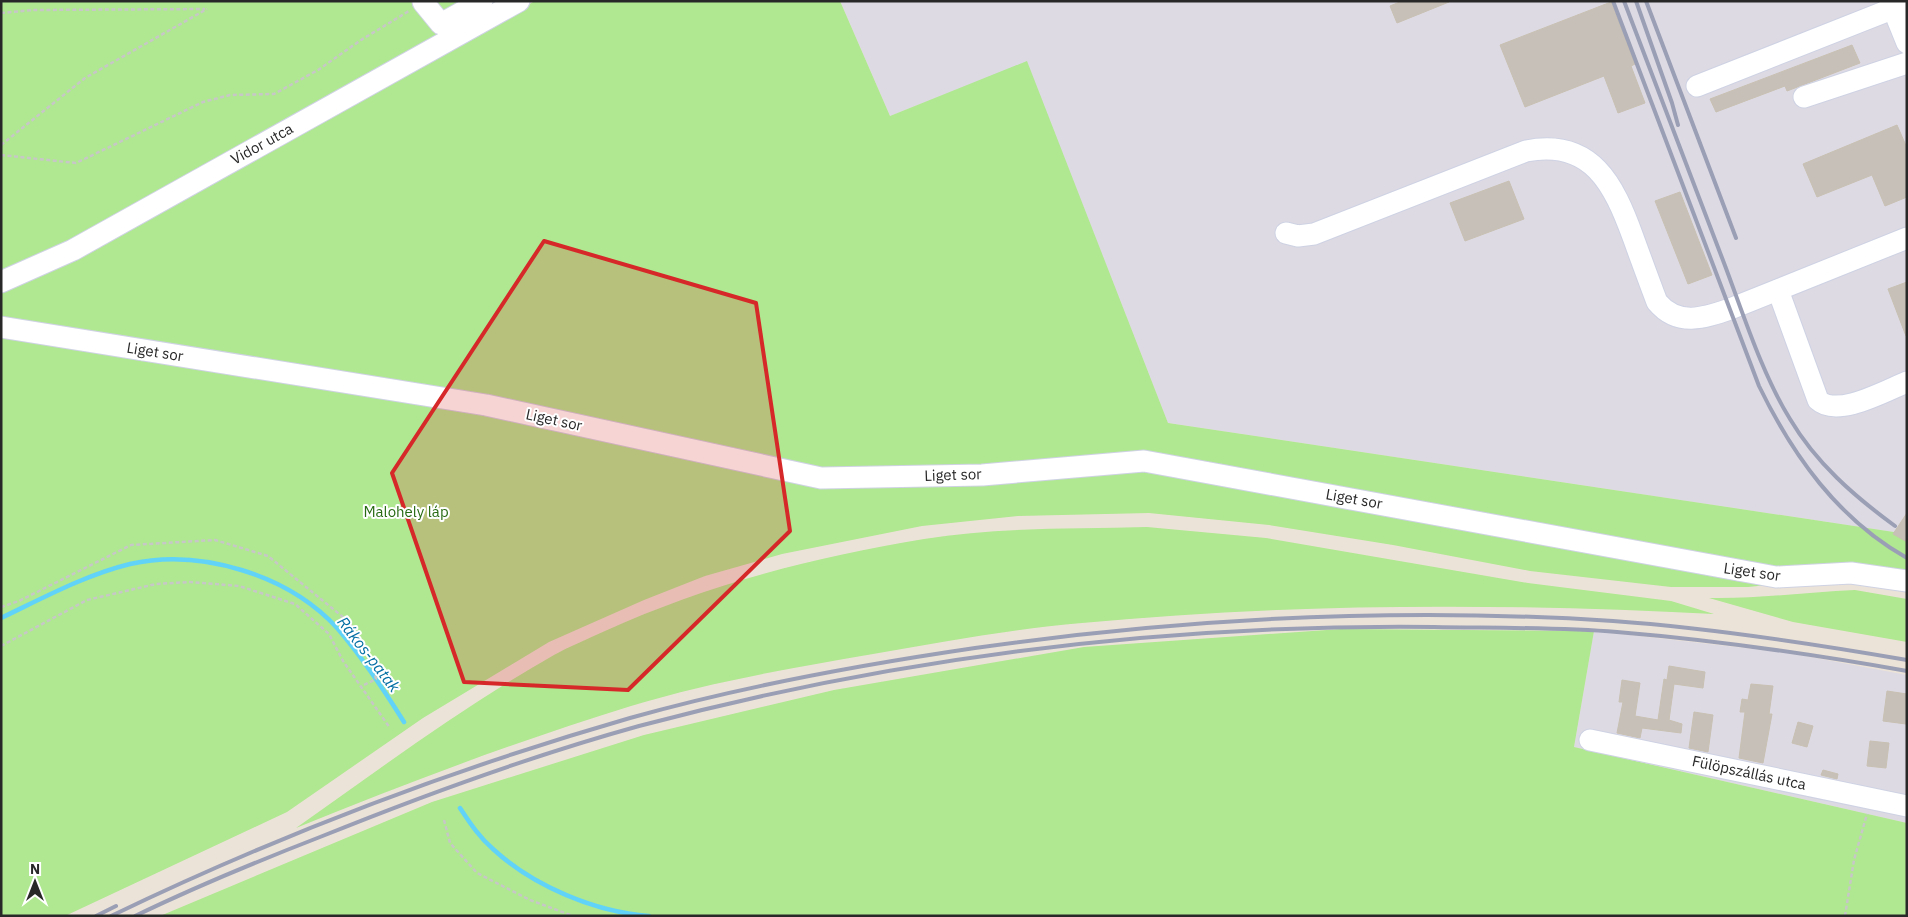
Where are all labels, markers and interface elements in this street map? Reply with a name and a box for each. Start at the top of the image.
street label: Vidor utca [227,119,296,168]
street label: Liget sor [125,338,185,365]
street label: Liget sor [524,404,585,435]
street label: Liget sor [924,464,982,485]
street label: Liget sor [1324,484,1384,513]
park label: Malohely láp [363,502,449,521]
street label: Liget sor [1722,558,1782,585]
water label: Rákos-patak [333,612,405,696]
street label: Fülöpszállás utca [1690,751,1808,794]
north arrow [10,857,60,907]
text: N [30,860,40,878]

